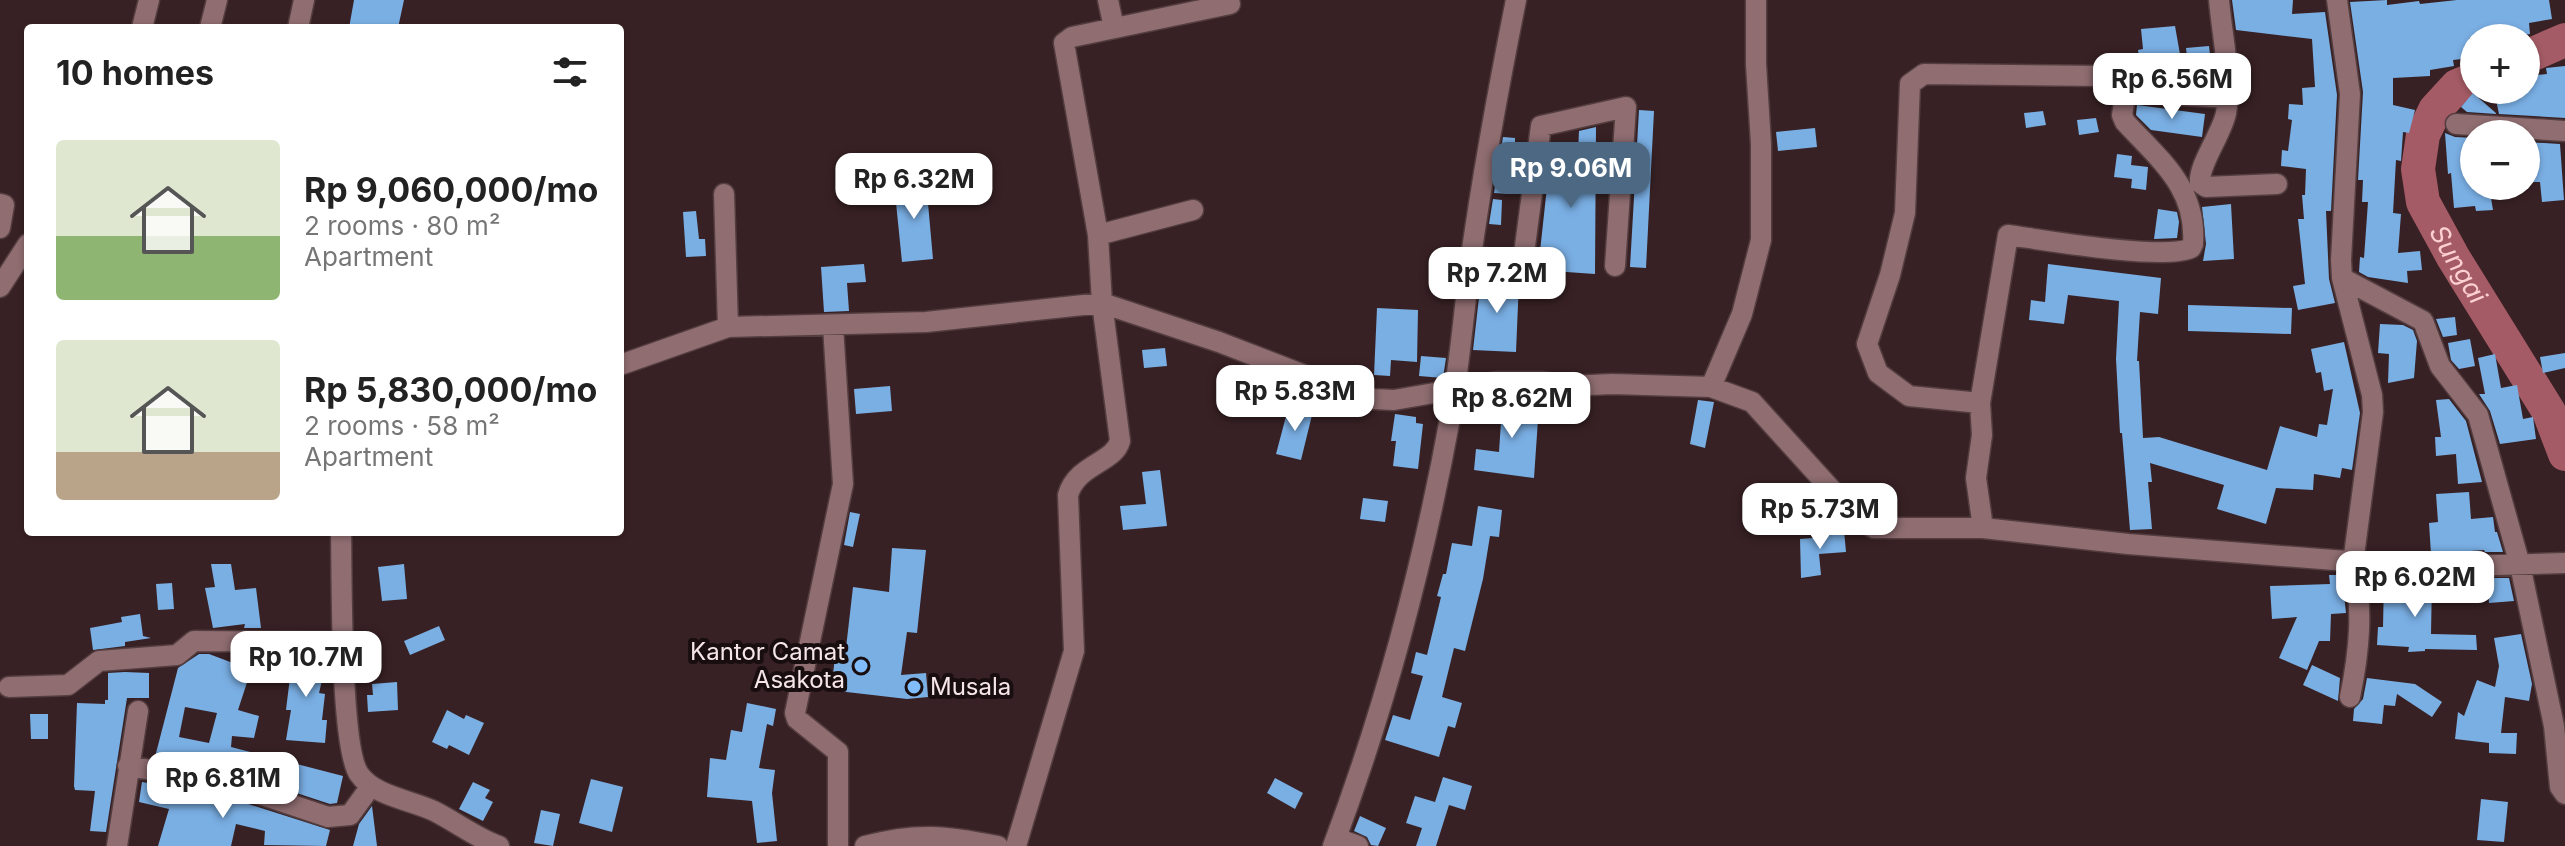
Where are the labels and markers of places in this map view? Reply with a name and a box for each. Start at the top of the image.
pin: Rp 6.56M [2089,53,2255,121]
pin: Rp 9.06M [1488,142,1654,210]
pin: Rp 6.32M [831,153,997,221]
pin: Rp 7.2M [1423,247,1571,315]
pin: Rp 5.83M [1212,365,1378,433]
pin: Rp 8.62M [1429,372,1595,440]
pin: Rp 5.73M [1737,483,1903,551]
pin: Rp 6.02M [2332,551,2498,619]
pin: Rp 10.7M [223,631,389,699]
place label: Kantor Camat Asakota [690,637,845,694]
marker: Kantor Camat Asakota [852,657,870,675]
place label: Musala [930,672,1011,701]
marker: Musala [905,678,923,696]
pin: Rp 6.81M [140,752,306,820]

